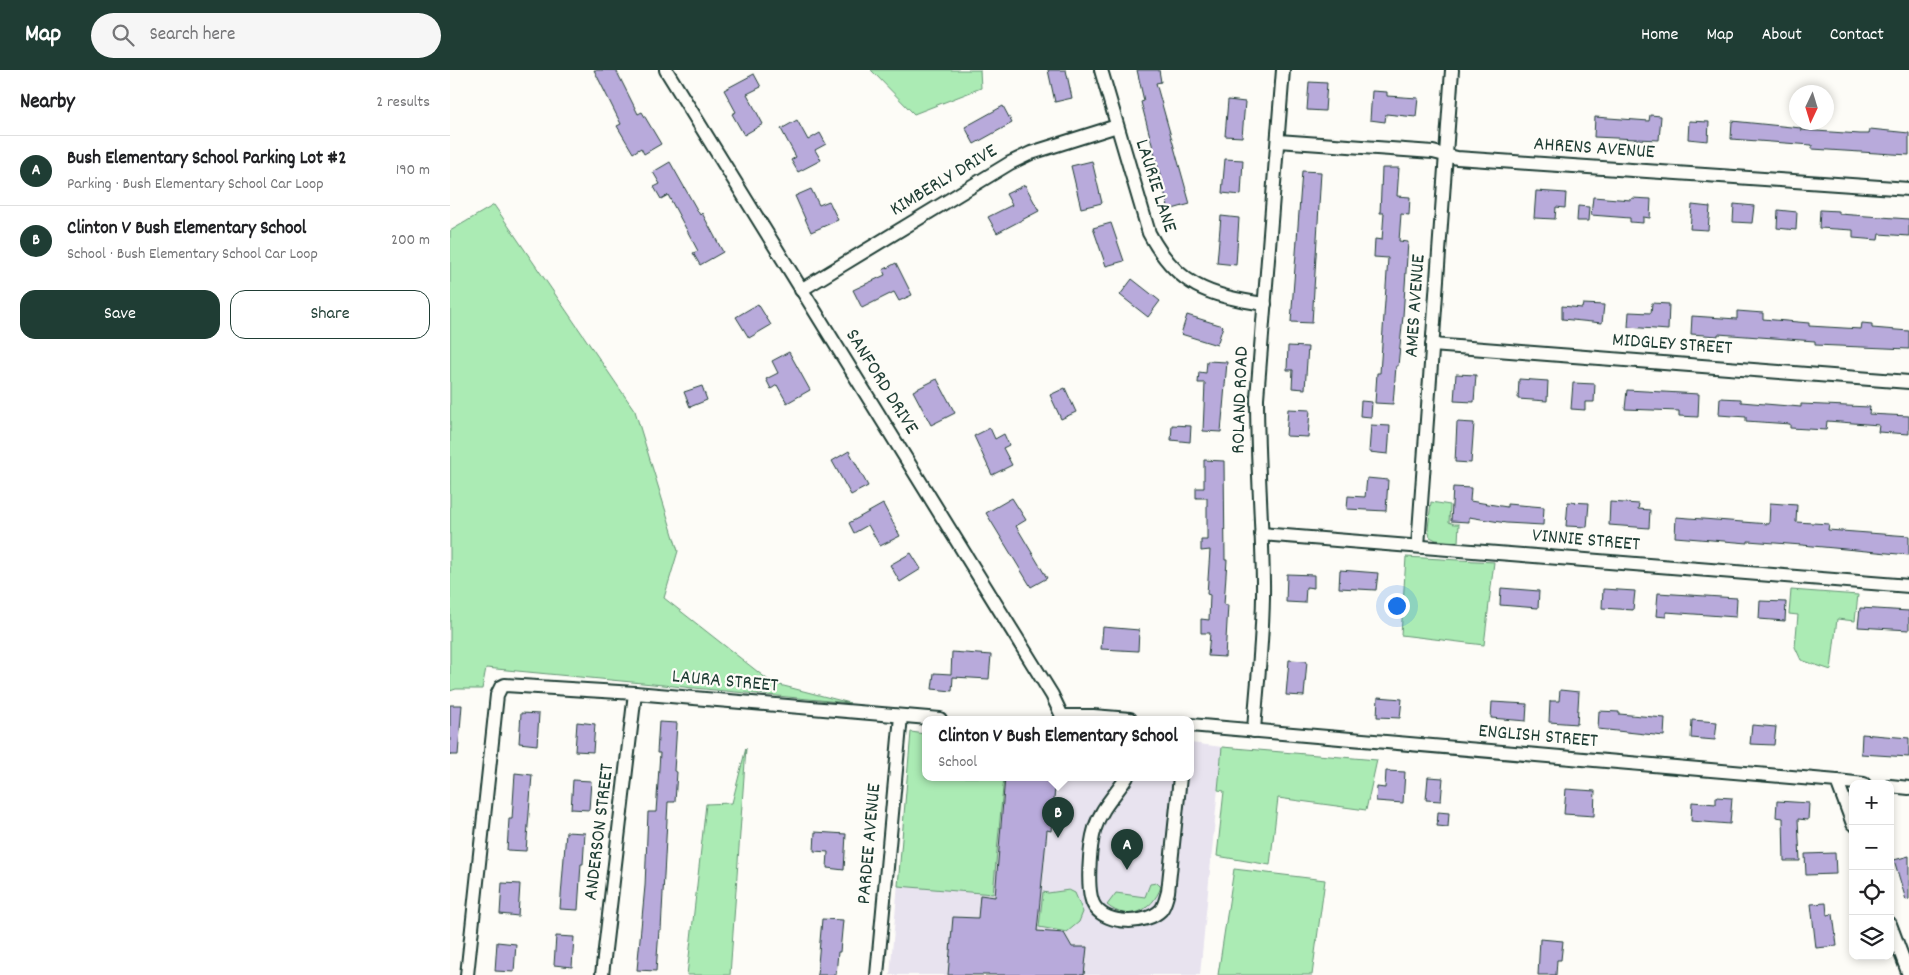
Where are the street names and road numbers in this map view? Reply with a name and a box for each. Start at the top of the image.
street label: AHRENS AVENUE [1532,131,1656,167]
street label: LAURIE LANE [1127,136,1183,236]
street label: KIMBERLY DRIVE [885,138,1003,224]
street label: AMES AVENUE [1398,253,1434,359]
street label: SANFORD DRIVE [837,324,925,440]
street label: MIDGLEY STREET [1611,327,1733,363]
street label: ROLAND ROAD [1225,346,1257,454]
street label: VINNIE STREET [1531,522,1641,560]
street label: LAURA STREET [671,663,779,701]
street label: ENGLISH STREET [1477,718,1599,756]
street label: ANDERSON STREET [578,762,622,902]
street label: PARDEE AVENUE [851,782,889,906]

